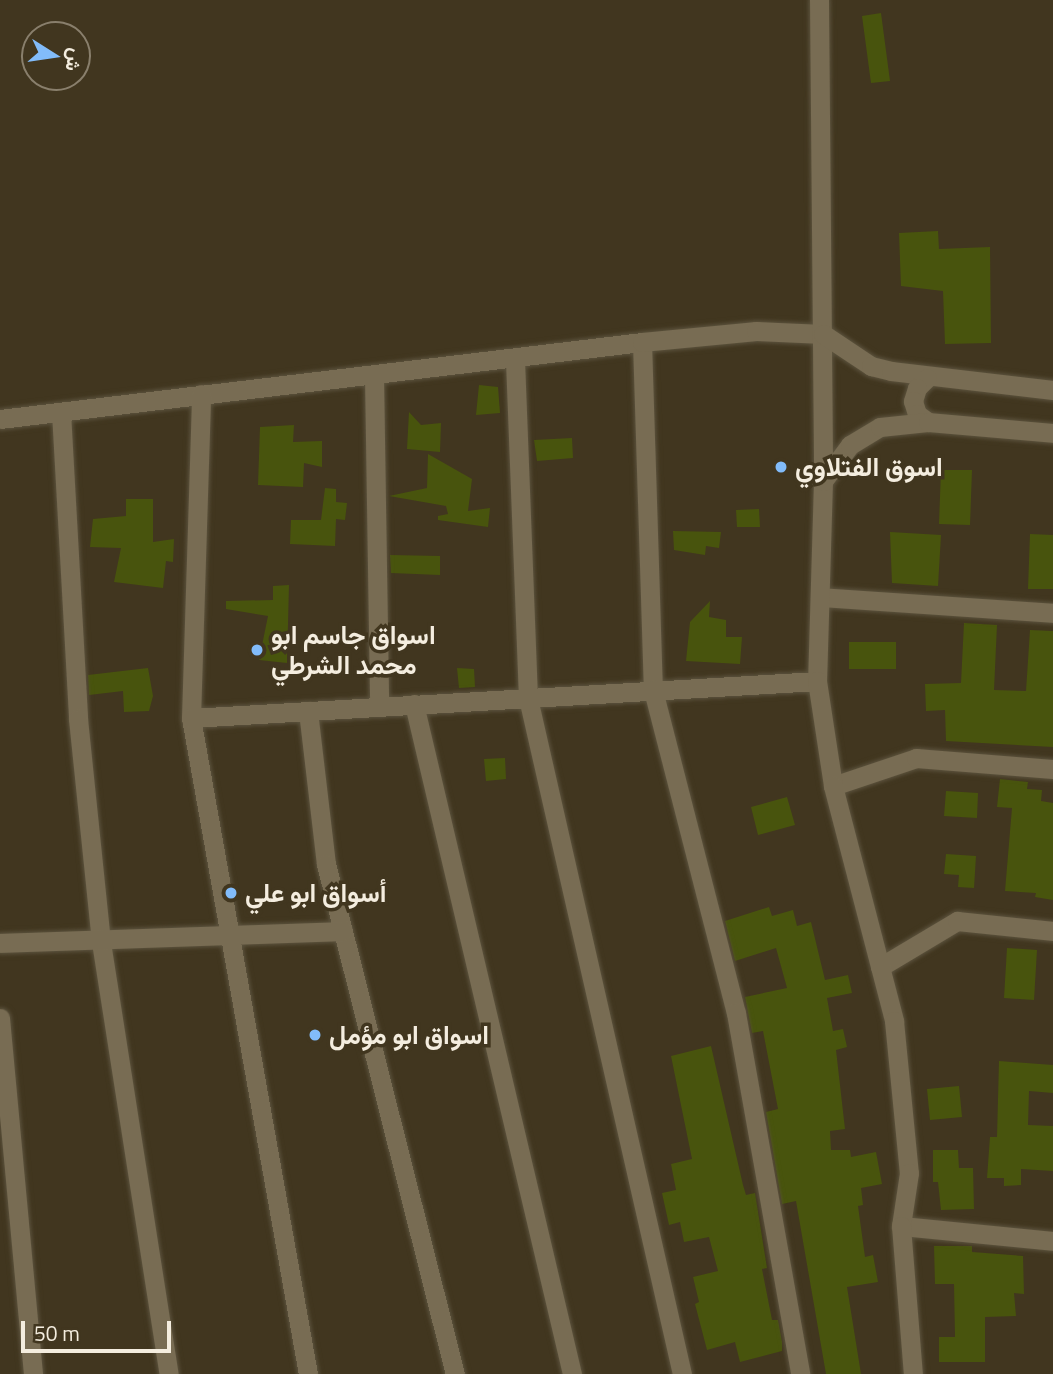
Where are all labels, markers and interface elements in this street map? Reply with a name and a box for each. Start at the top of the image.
north arrow [21,21,91,91]
text: ش [59,46,92,74]
place label: اسوق الفتلاوي [795,451,943,483]
marker: اسوق الفتلاوي [773,459,789,475]
place label: اسواق جاسم ابو محمد الشرطي [271,619,436,680]
marker: اسواق جاسم ابو محمد الشرطي [249,642,265,658]
place label: أسواق ابو علي [245,877,387,909]
marker: أسواق ابو علي [223,885,239,901]
place label: اسواق ابو مؤمل [329,1019,489,1051]
marker: اسواق ابو مؤمل [307,1027,323,1043]
scale bar [24,1308,175,1352]
text: 50 m [34,1317,80,1349]

